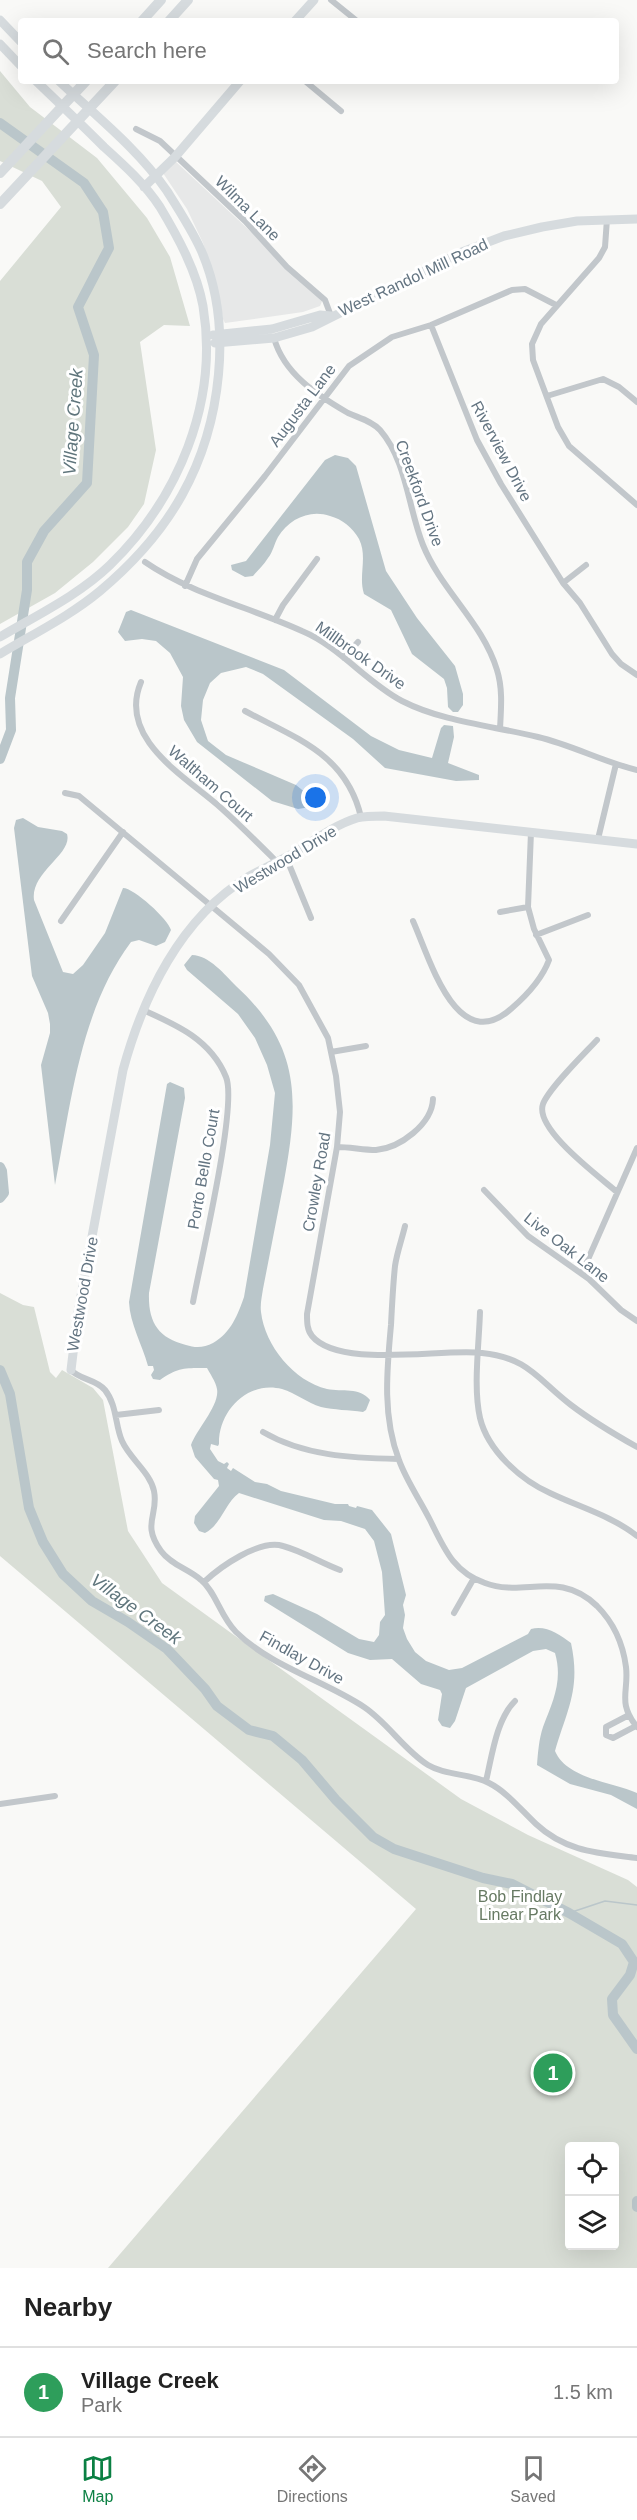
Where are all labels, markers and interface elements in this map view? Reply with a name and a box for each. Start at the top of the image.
search box [18,18,619,84]
icon: search [39,35,72,68]
text: Search here [87,38,207,63]
street label: Wilma Lane [212,172,284,244]
street label: West Randol Mill Road [336,235,490,319]
street label: Augusta Lane [266,361,339,450]
water label: Village Creek [59,367,87,476]
street label: Riverview Drive [468,398,535,504]
street label: Creekford Drive [392,438,447,549]
street label: Millbrook Drive [313,618,409,693]
street label: Waltham Court [165,742,257,825]
your location [301,783,330,812]
street label: Westwood Drive [231,822,340,897]
street label: Porto Bello Court [185,1107,223,1231]
street label: Crowley Road [299,1131,334,1233]
street label: Live Oak Lane [521,1209,613,1286]
street label: Westwood Drive [64,1235,101,1353]
water label: Village Creek [87,1570,186,1649]
street label: Findlay Drive [257,1627,347,1688]
park label: Bob Findlay Linear Park [478,1888,562,1923]
pin: 1 [534,2050,572,2096]
map controls [565,2142,619,2250]
button: locate [565,2142,619,2196]
button: layers [565,2196,619,2250]
text: Nearby [24,2292,112,2322]
text: Village Creek [81,2368,219,2393]
text: 1 [38,2381,49,2403]
text: 1.5 km [553,2381,613,2403]
text: Park [81,2394,122,2416]
tab: Map [81,2452,114,2506]
tab: Directions [277,2452,348,2506]
tab: Saved [510,2452,556,2506]

